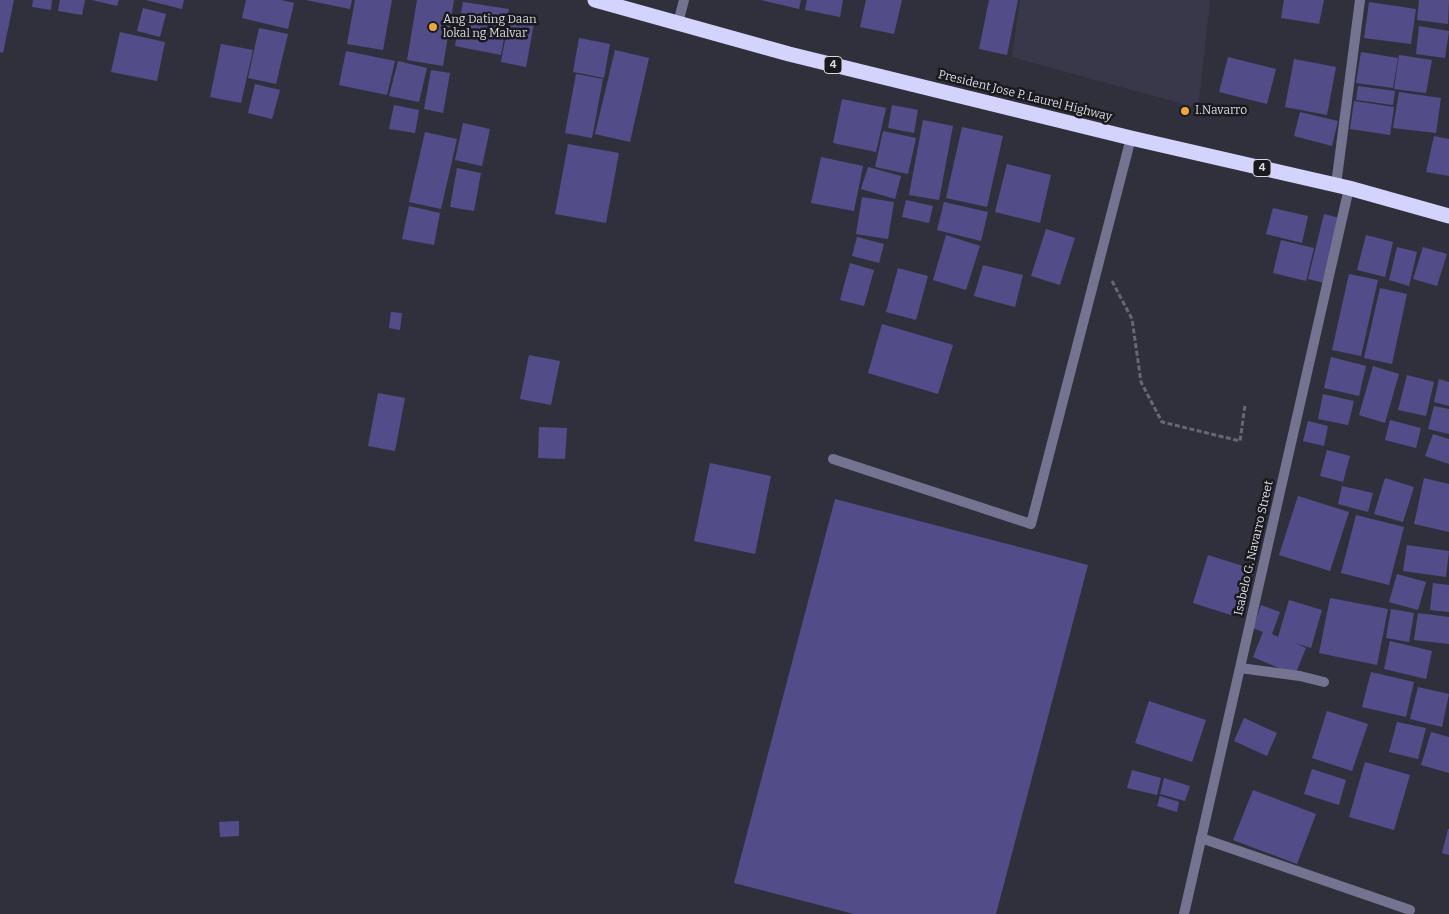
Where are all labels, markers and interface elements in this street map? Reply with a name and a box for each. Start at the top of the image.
place label: Ang Dating Daan lokal ng Malvar [443,13,537,41]
marker: Ang Dating Daan lokal ng Malvar [427,21,439,33]
road number: 4 [824,56,842,74]
street label: President Jose P. Laurel Highway [937,67,1113,125]
place label: I.Navarro [1195,104,1247,118]
marker: I.Navarro [1179,105,1191,117]
road number: 4 [1253,160,1271,177]
street label: Isabelo G. Navarro Street [1231,479,1277,617]

